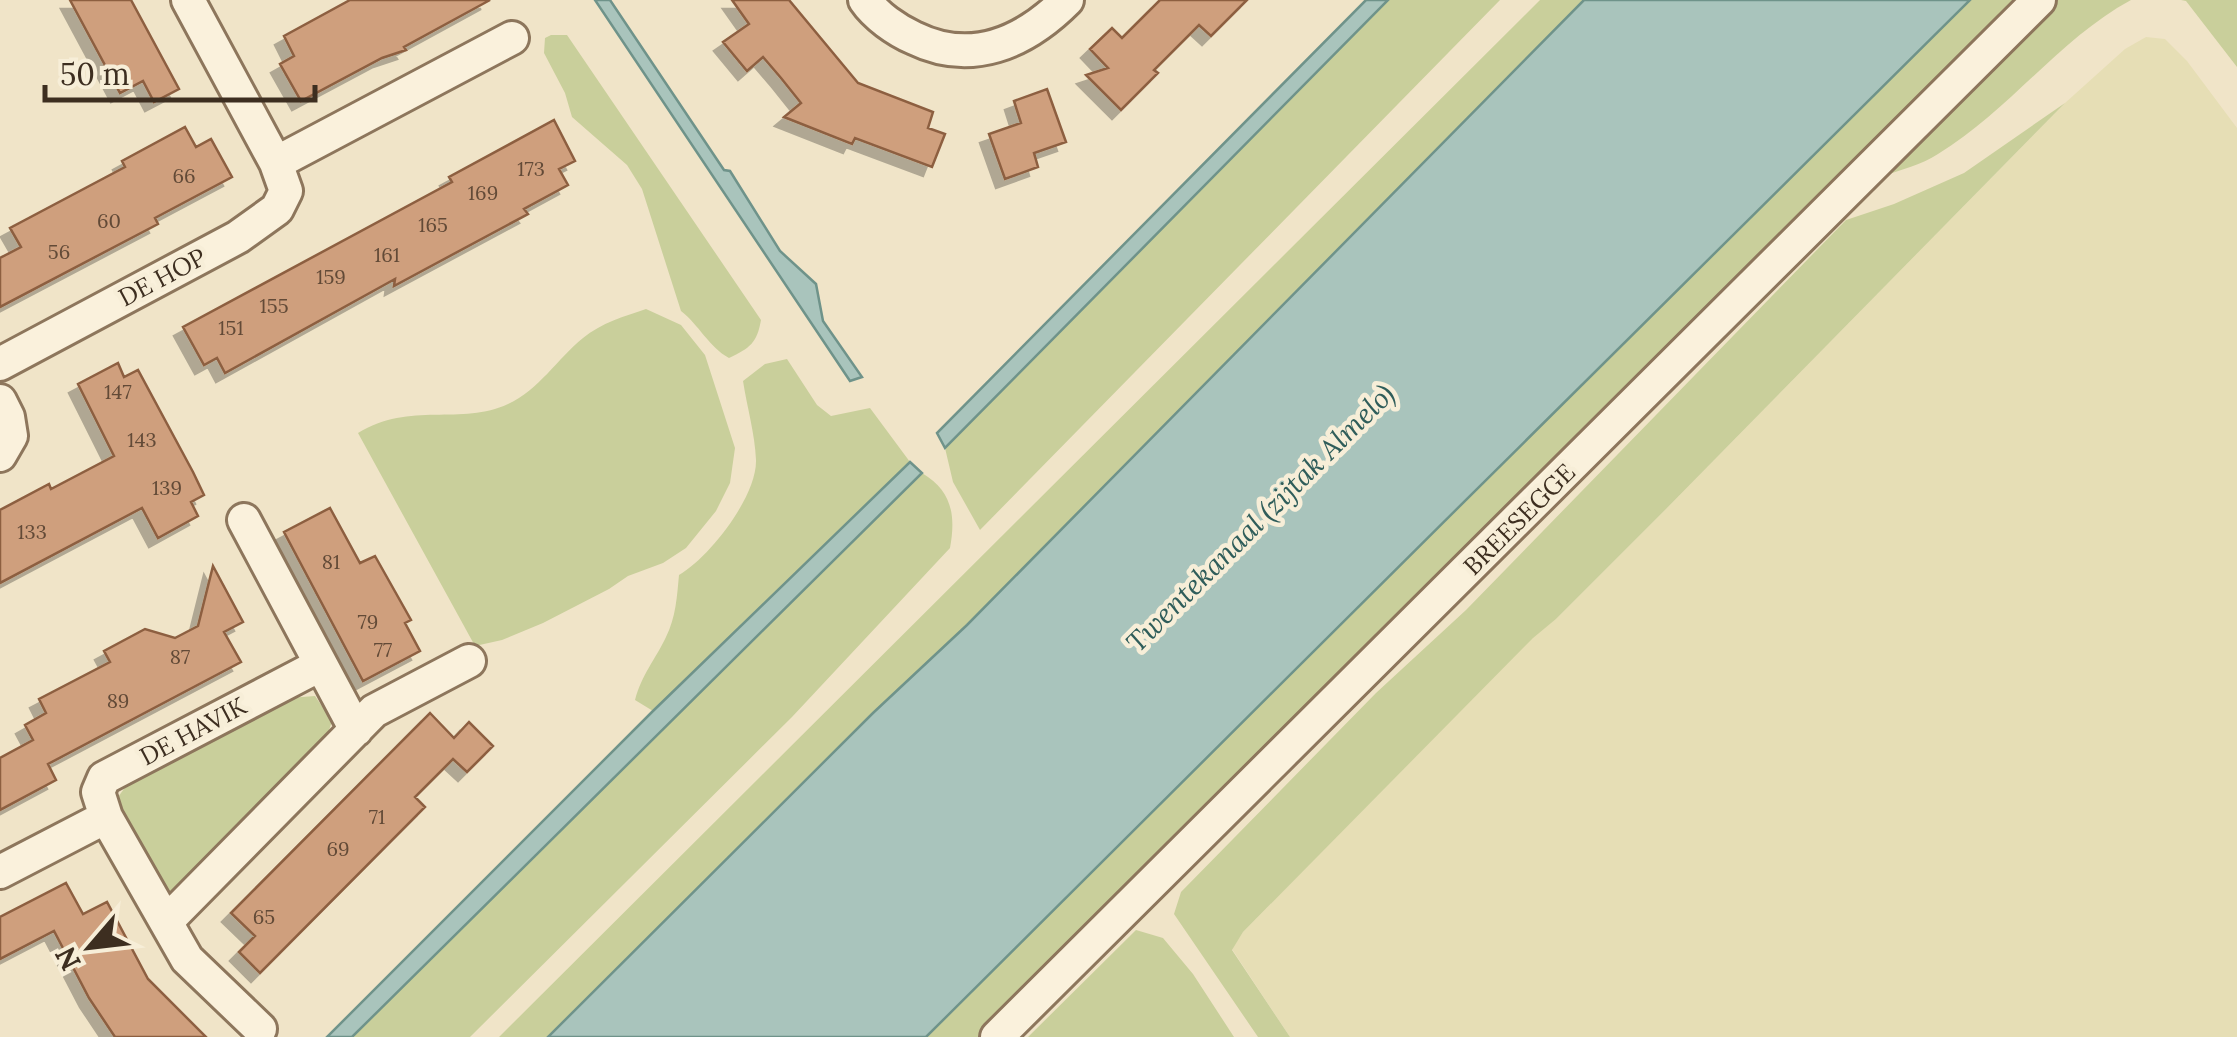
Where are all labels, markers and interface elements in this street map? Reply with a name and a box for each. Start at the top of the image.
scale bar [45,40,315,102]
text: 50 m [60,55,130,93]
house number: 173 [517,156,545,181]
house number: 66 [172,163,196,188]
house number: 169 [468,180,498,205]
house number: 60 [97,208,121,233]
house number: 165 [418,212,448,237]
house number: 56 [48,239,70,264]
street label: DE HOP [113,241,211,313]
house number: 161 [374,242,400,267]
house number: 159 [316,264,346,289]
house number: 155 [259,293,289,318]
house number: 151 [218,315,244,340]
water label: Twentekanaal (zijtak Almelo) [1118,376,1402,660]
house number: 147 [104,379,132,404]
house number: 143 [127,427,157,452]
street label: BREESEGGE [1456,456,1582,582]
house number: 139 [152,475,182,500]
house number: 133 [17,519,47,544]
house number: 81 [322,549,340,574]
house number: 79 [358,609,378,634]
house number: 77 [374,637,392,662]
house number: 87 [170,644,190,669]
house number: 89 [107,688,129,713]
street label: DE HAVIK [134,690,252,772]
house number: 71 [369,804,385,829]
house number: 69 [326,836,350,861]
north arrow [40,897,140,997]
house number: 65 [253,904,275,929]
text: N [47,941,89,977]

